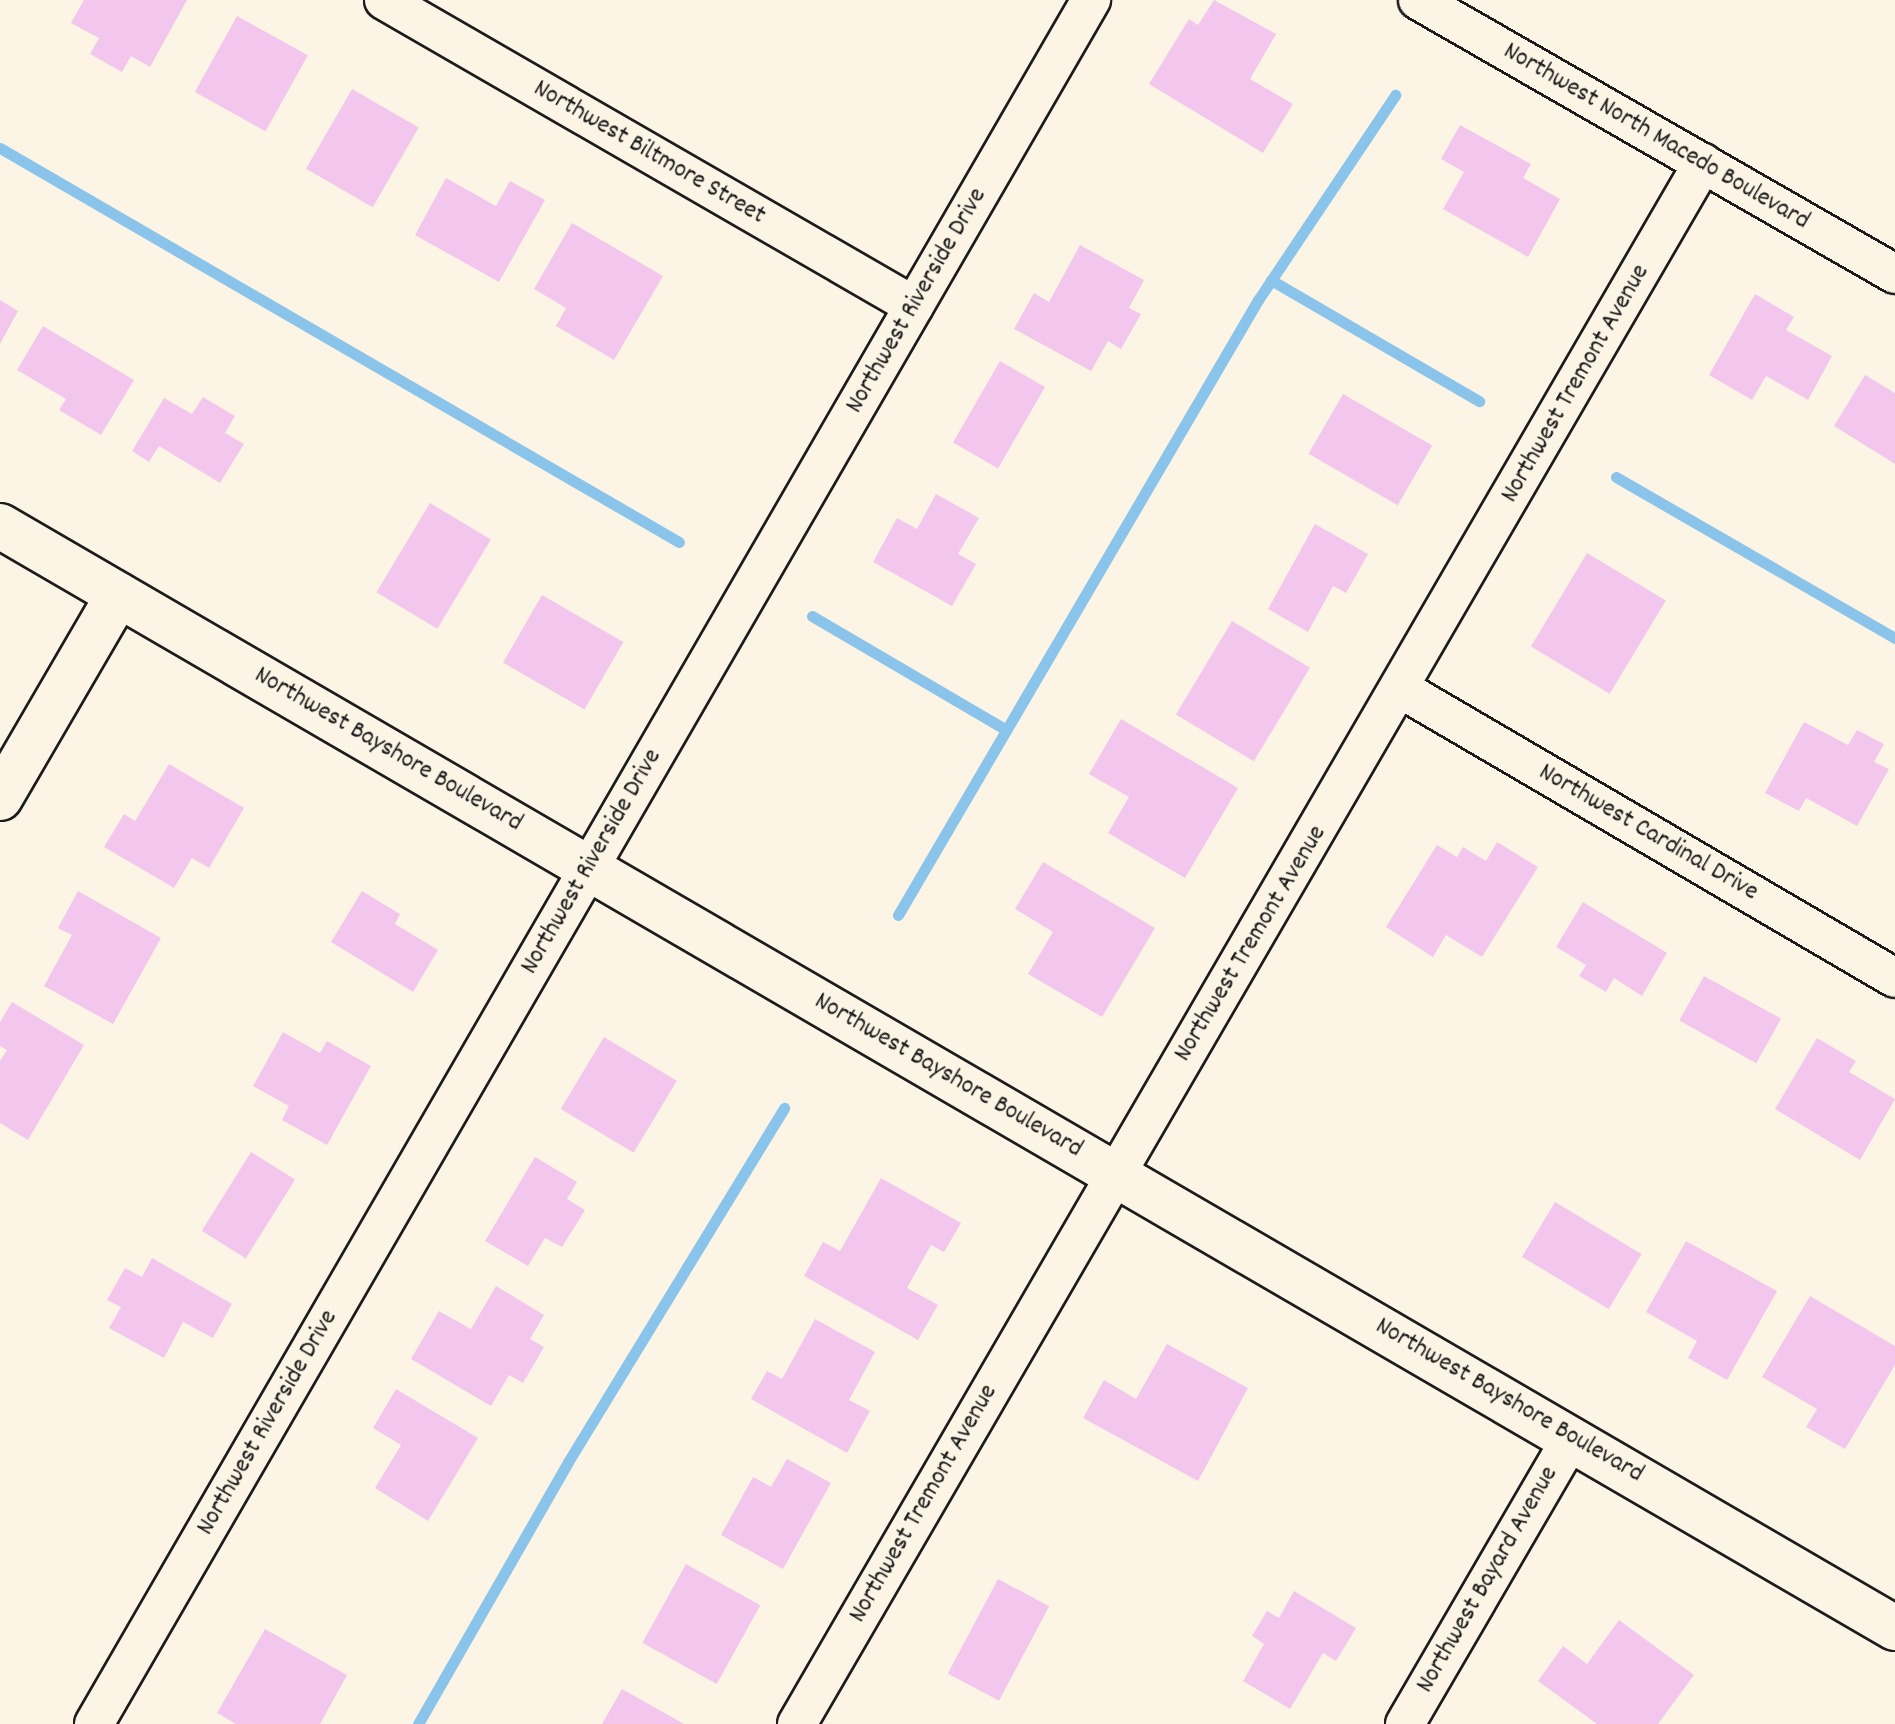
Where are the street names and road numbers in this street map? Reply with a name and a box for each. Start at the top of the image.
street label: Northwest North Macedo Boulevard [1497,36,1815,238]
street label: Northwest Biltmore Street [527,74,771,232]
street label: Northwest Riverside Drive [840,183,994,419]
street label: Northwest Tremont Avenue [1495,259,1657,509]
street label: Northwest Bayshore Boulevard [248,660,528,840]
street label: Northwest Riverside Drive [515,744,669,980]
street label: Northwest Cardinal Drive [1533,757,1763,909]
street label: Northwest Tremont Avenue [1168,820,1334,1068]
street label: Northwest Bayshore Boulevard [808,986,1088,1166]
street label: Northwest Riverside Drive [191,1305,345,1541]
street label: Northwest Bayshore Boulevard [1369,1311,1649,1491]
street label: Northwest Tremont Avenue [843,1379,1005,1629]
street label: Northwest Bayard Avenue [1410,1461,1566,1699]

